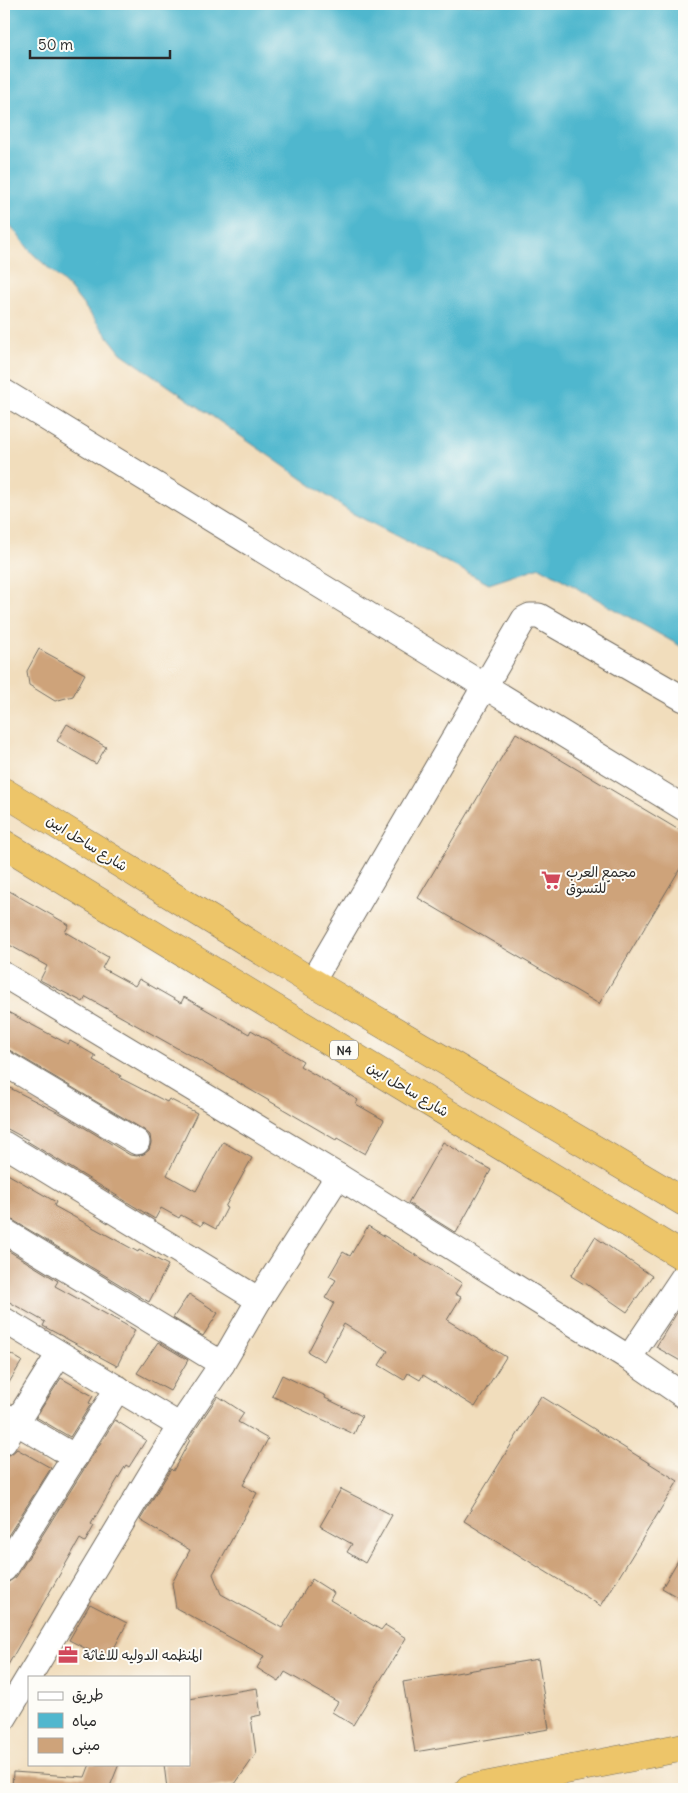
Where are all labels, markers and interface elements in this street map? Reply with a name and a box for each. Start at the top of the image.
scale bar [30,28,170,60]
text: 50 m [38,35,73,54]
street label: شارع ساحل ابين [43,811,131,876]
place label: مجمع العرب للتسوق [566,863,636,898]
supermarket icon: مجمع العرب للتسوق [540,869,562,891]
road number: N4 [330,1040,358,1060]
street label: شارع ساحل ابين [363,1058,452,1121]
office icon: المنظمه الدوليه للاغاثة [57,1644,79,1666]
place label: المنظمه الدوليه للاغاثة [83,1646,203,1664]
legend [28,1676,190,1766]
text: طريق [72,1685,104,1704]
text: مياه [72,1711,97,1730]
text: مبنى [72,1735,100,1755]

